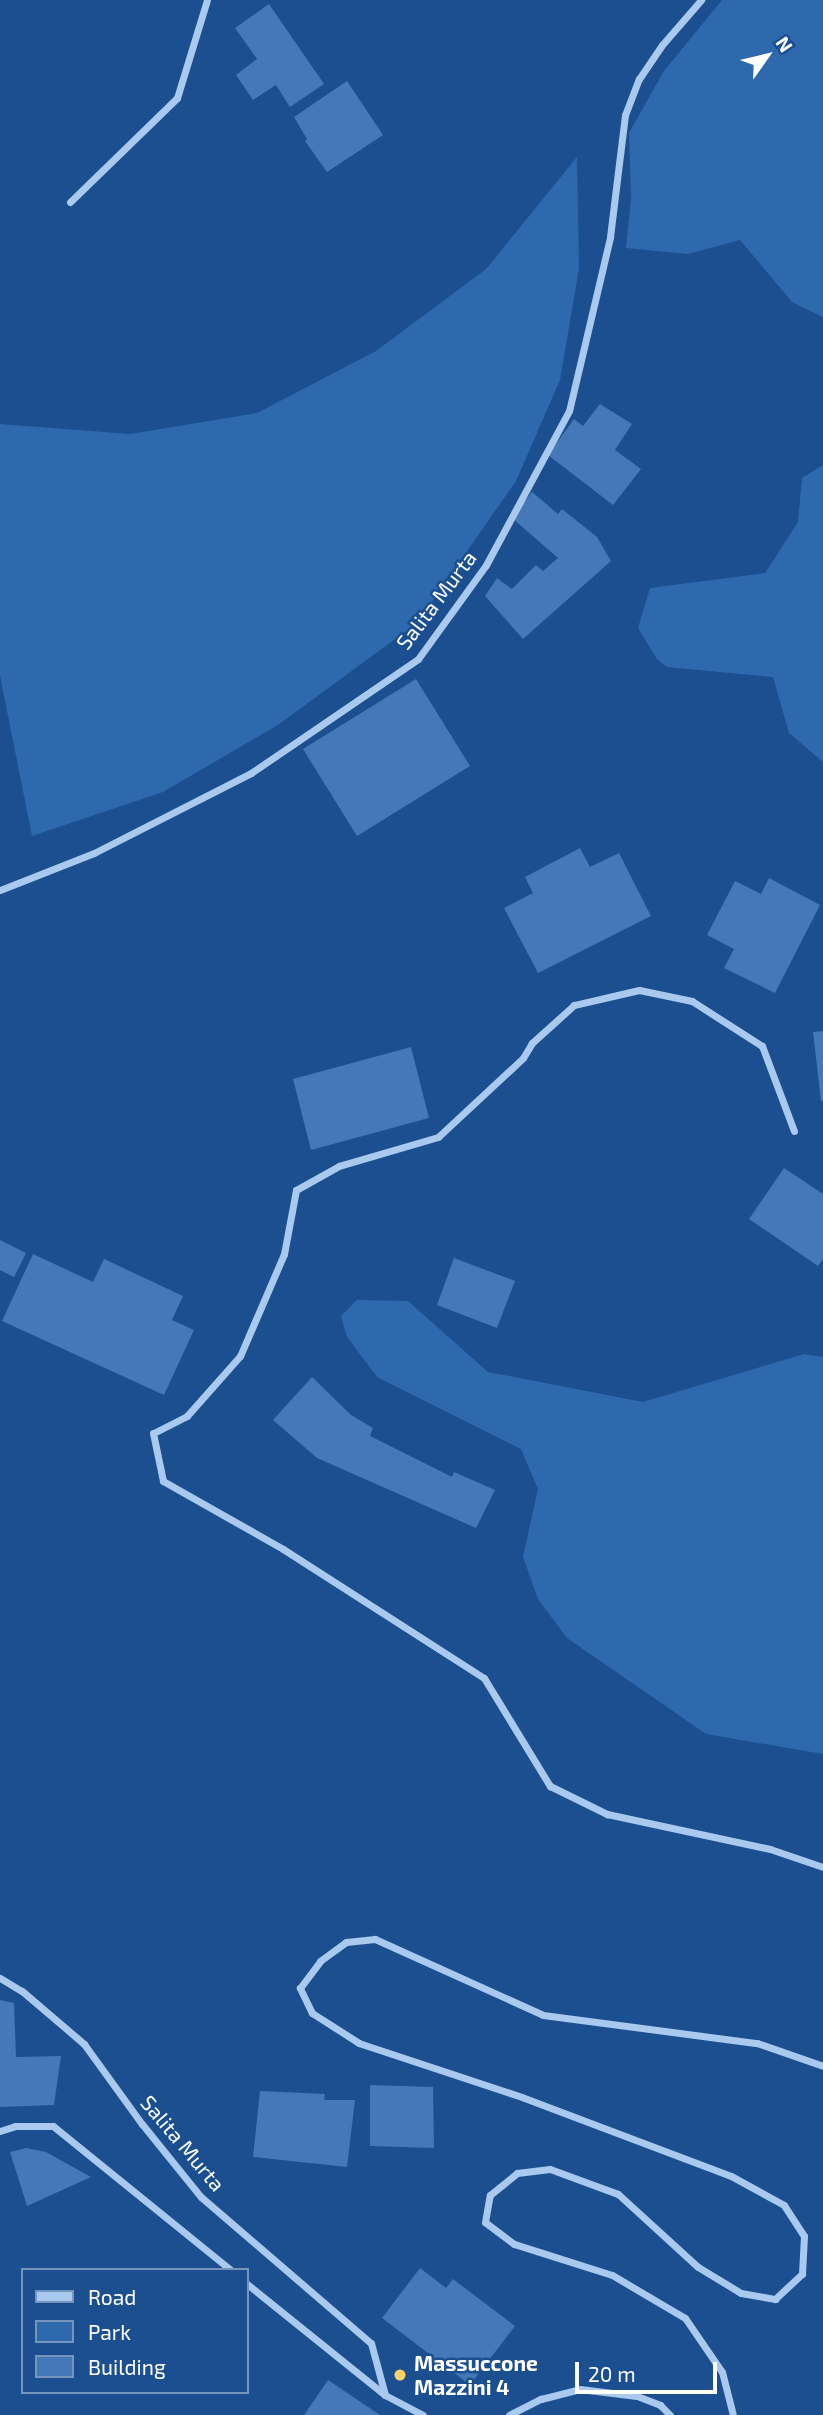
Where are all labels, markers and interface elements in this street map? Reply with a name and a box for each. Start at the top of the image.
north arrow [732,21,802,91]
text: N [771,32,798,56]
street label: Salita Murta [391,546,481,654]
street label: Salita Murta [136,2090,230,2196]
legend [21,2268,248,2394]
text: Road [88,2284,136,2309]
text: Park [88,2319,131,2344]
scale bar [578,2348,720,2392]
place label: Massuccone Mazzini 4 [414,2350,538,2400]
text: Building [88,2354,166,2379]
text: 20 m [588,2361,636,2386]
marker: Massuccone Mazzini 4 [392,2367,408,2383]

